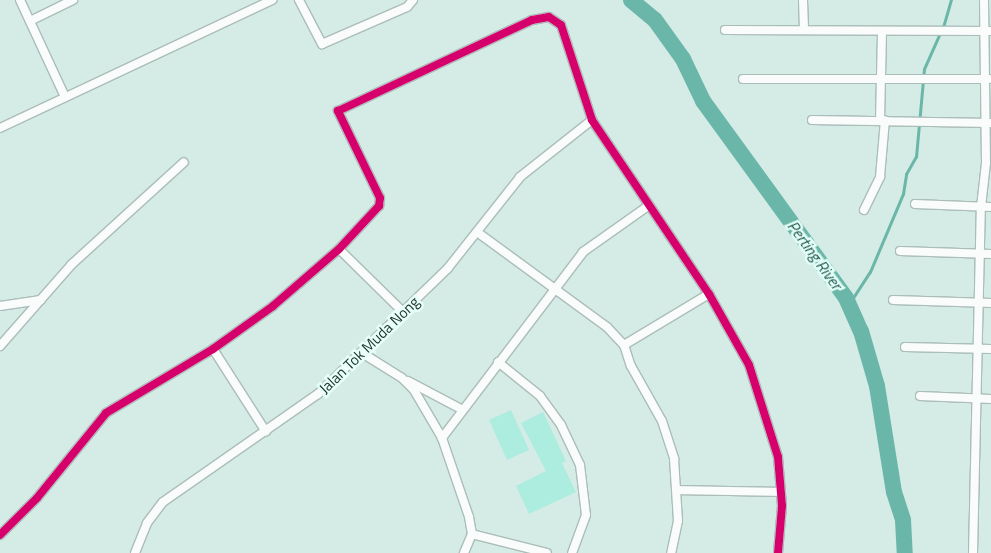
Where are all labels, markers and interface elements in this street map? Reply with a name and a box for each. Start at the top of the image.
water label: Perting River [784,217,846,293]
street label: Jalan Tok Muda Nong [315,293,423,397]

